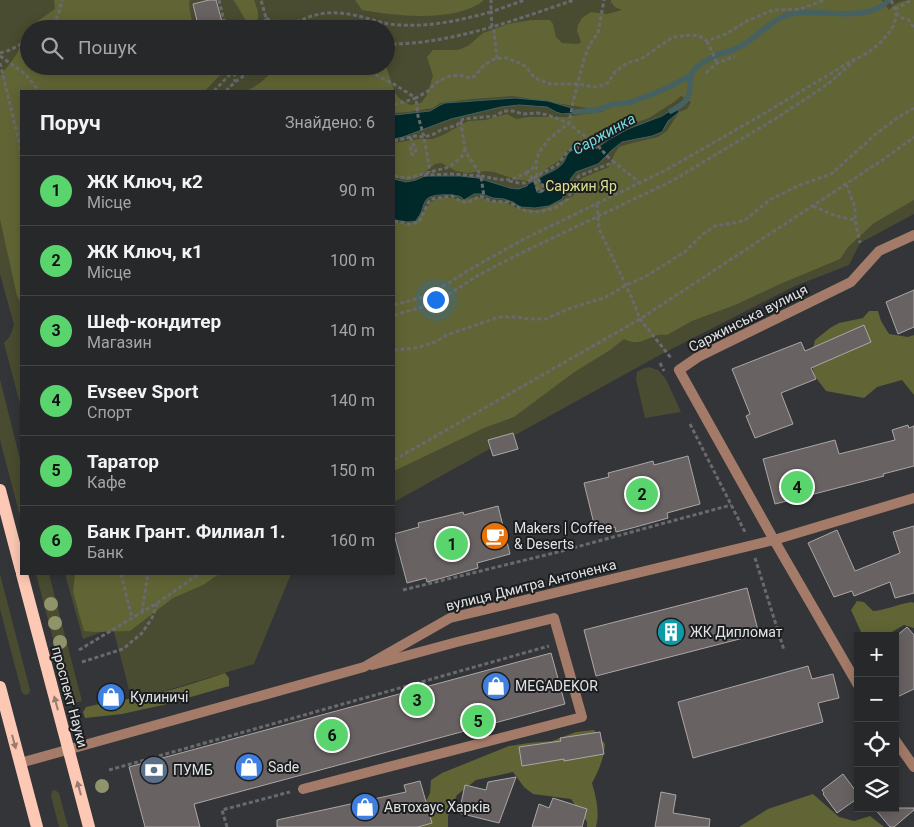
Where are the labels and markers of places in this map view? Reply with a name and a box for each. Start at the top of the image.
pin: 4 [781,468,813,506]
pin: 2 [626,475,658,513]
place label: Makers | Coffee & Deserts [514,520,612,552]
cafe icon: Makers | Coffee & Deserts [480,521,510,551]
pin: 1 [436,525,468,563]
building icon: ЖК Дипломат [656,617,686,647]
place label: ЖК Дипломат [690,624,783,640]
shop icon: MEGADEKOR [481,671,511,701]
place label: MEGADEKOR [515,678,598,694]
pin: 3 [401,681,433,719]
shop icon: Кулиничі [96,682,126,712]
place label: Кулиничі [130,689,188,705]
pin: 5 [462,702,494,740]
pin: 6 [316,716,348,754]
shop icon: Sade [234,752,264,782]
bank icon: ПУМБ [139,755,169,785]
place label: Sade [268,759,299,775]
place label: ПУМБ [173,762,213,778]
shop icon: Автохаус Харків [350,792,380,822]
place label: Автохаус Харків [384,799,490,815]

